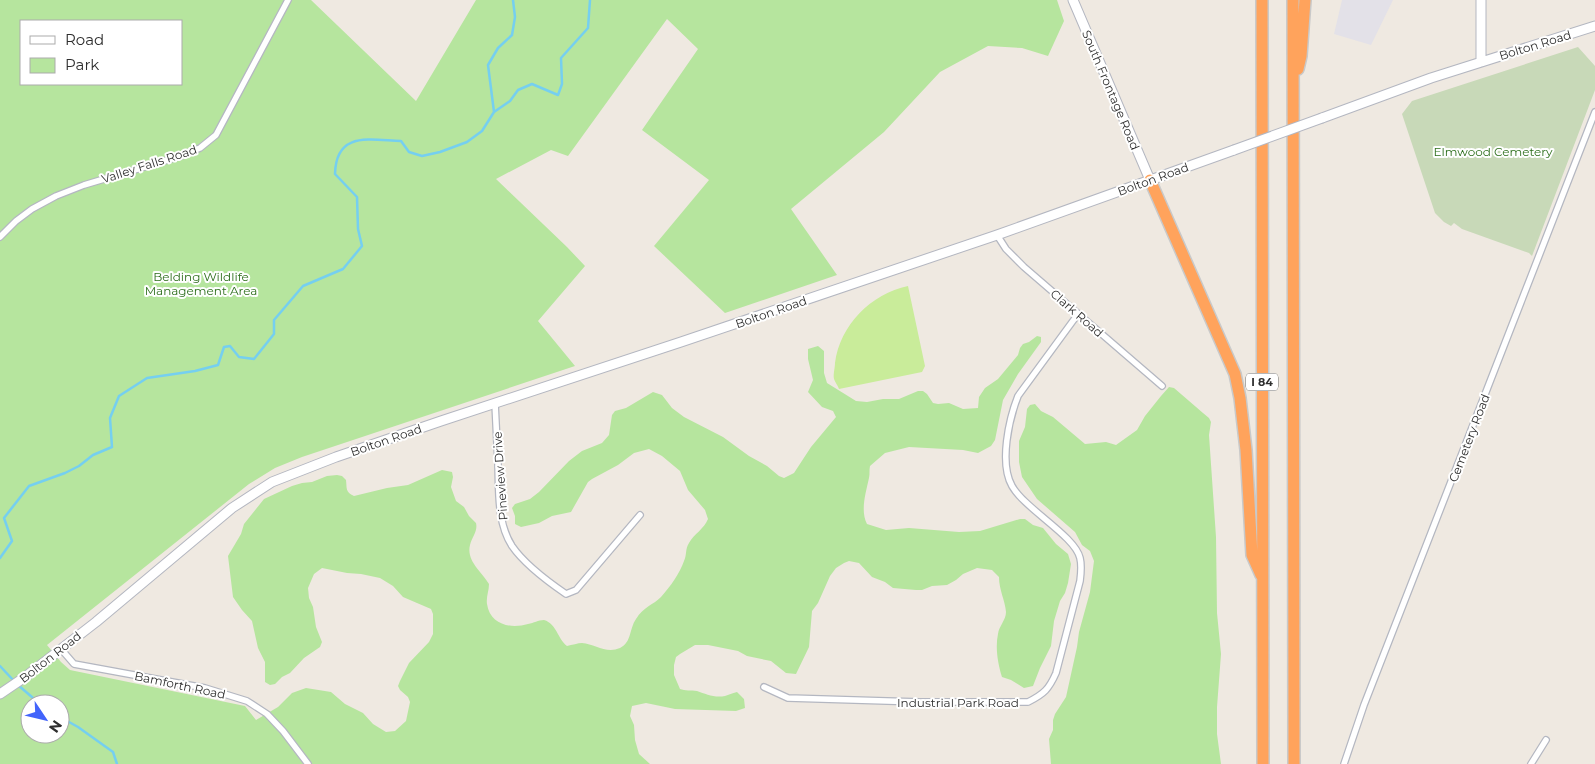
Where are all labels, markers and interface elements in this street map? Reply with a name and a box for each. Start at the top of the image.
legend [20,20,182,85]
street label: Bolton Road [1497,27,1573,63]
street label: South Frontage Road [1079,28,1143,152]
text: Road [65,30,104,49]
text: Park [65,55,99,74]
street label: Valley Falls Road [99,142,199,186]
park label: Elmwood Cemetery [1433,144,1553,159]
street label: Bolton Road [1115,159,1191,199]
park label: Belding Wildlife Management Area [145,269,257,298]
street label: Clark Road [1047,286,1107,340]
street label: Bolton Road [733,293,809,331]
road number: I 84 [1246,374,1278,391]
street label: Cemetery Road [1445,392,1493,484]
street label: Bolton Road [348,421,424,459]
street label: Pineview Drive [489,431,511,521]
street label: Bolton Road [16,628,84,686]
street label: Bamforth Road [133,668,227,702]
north arrow [20,694,70,744]
street label: Industrial Park Road [897,695,1019,710]
text: N [45,717,66,736]

